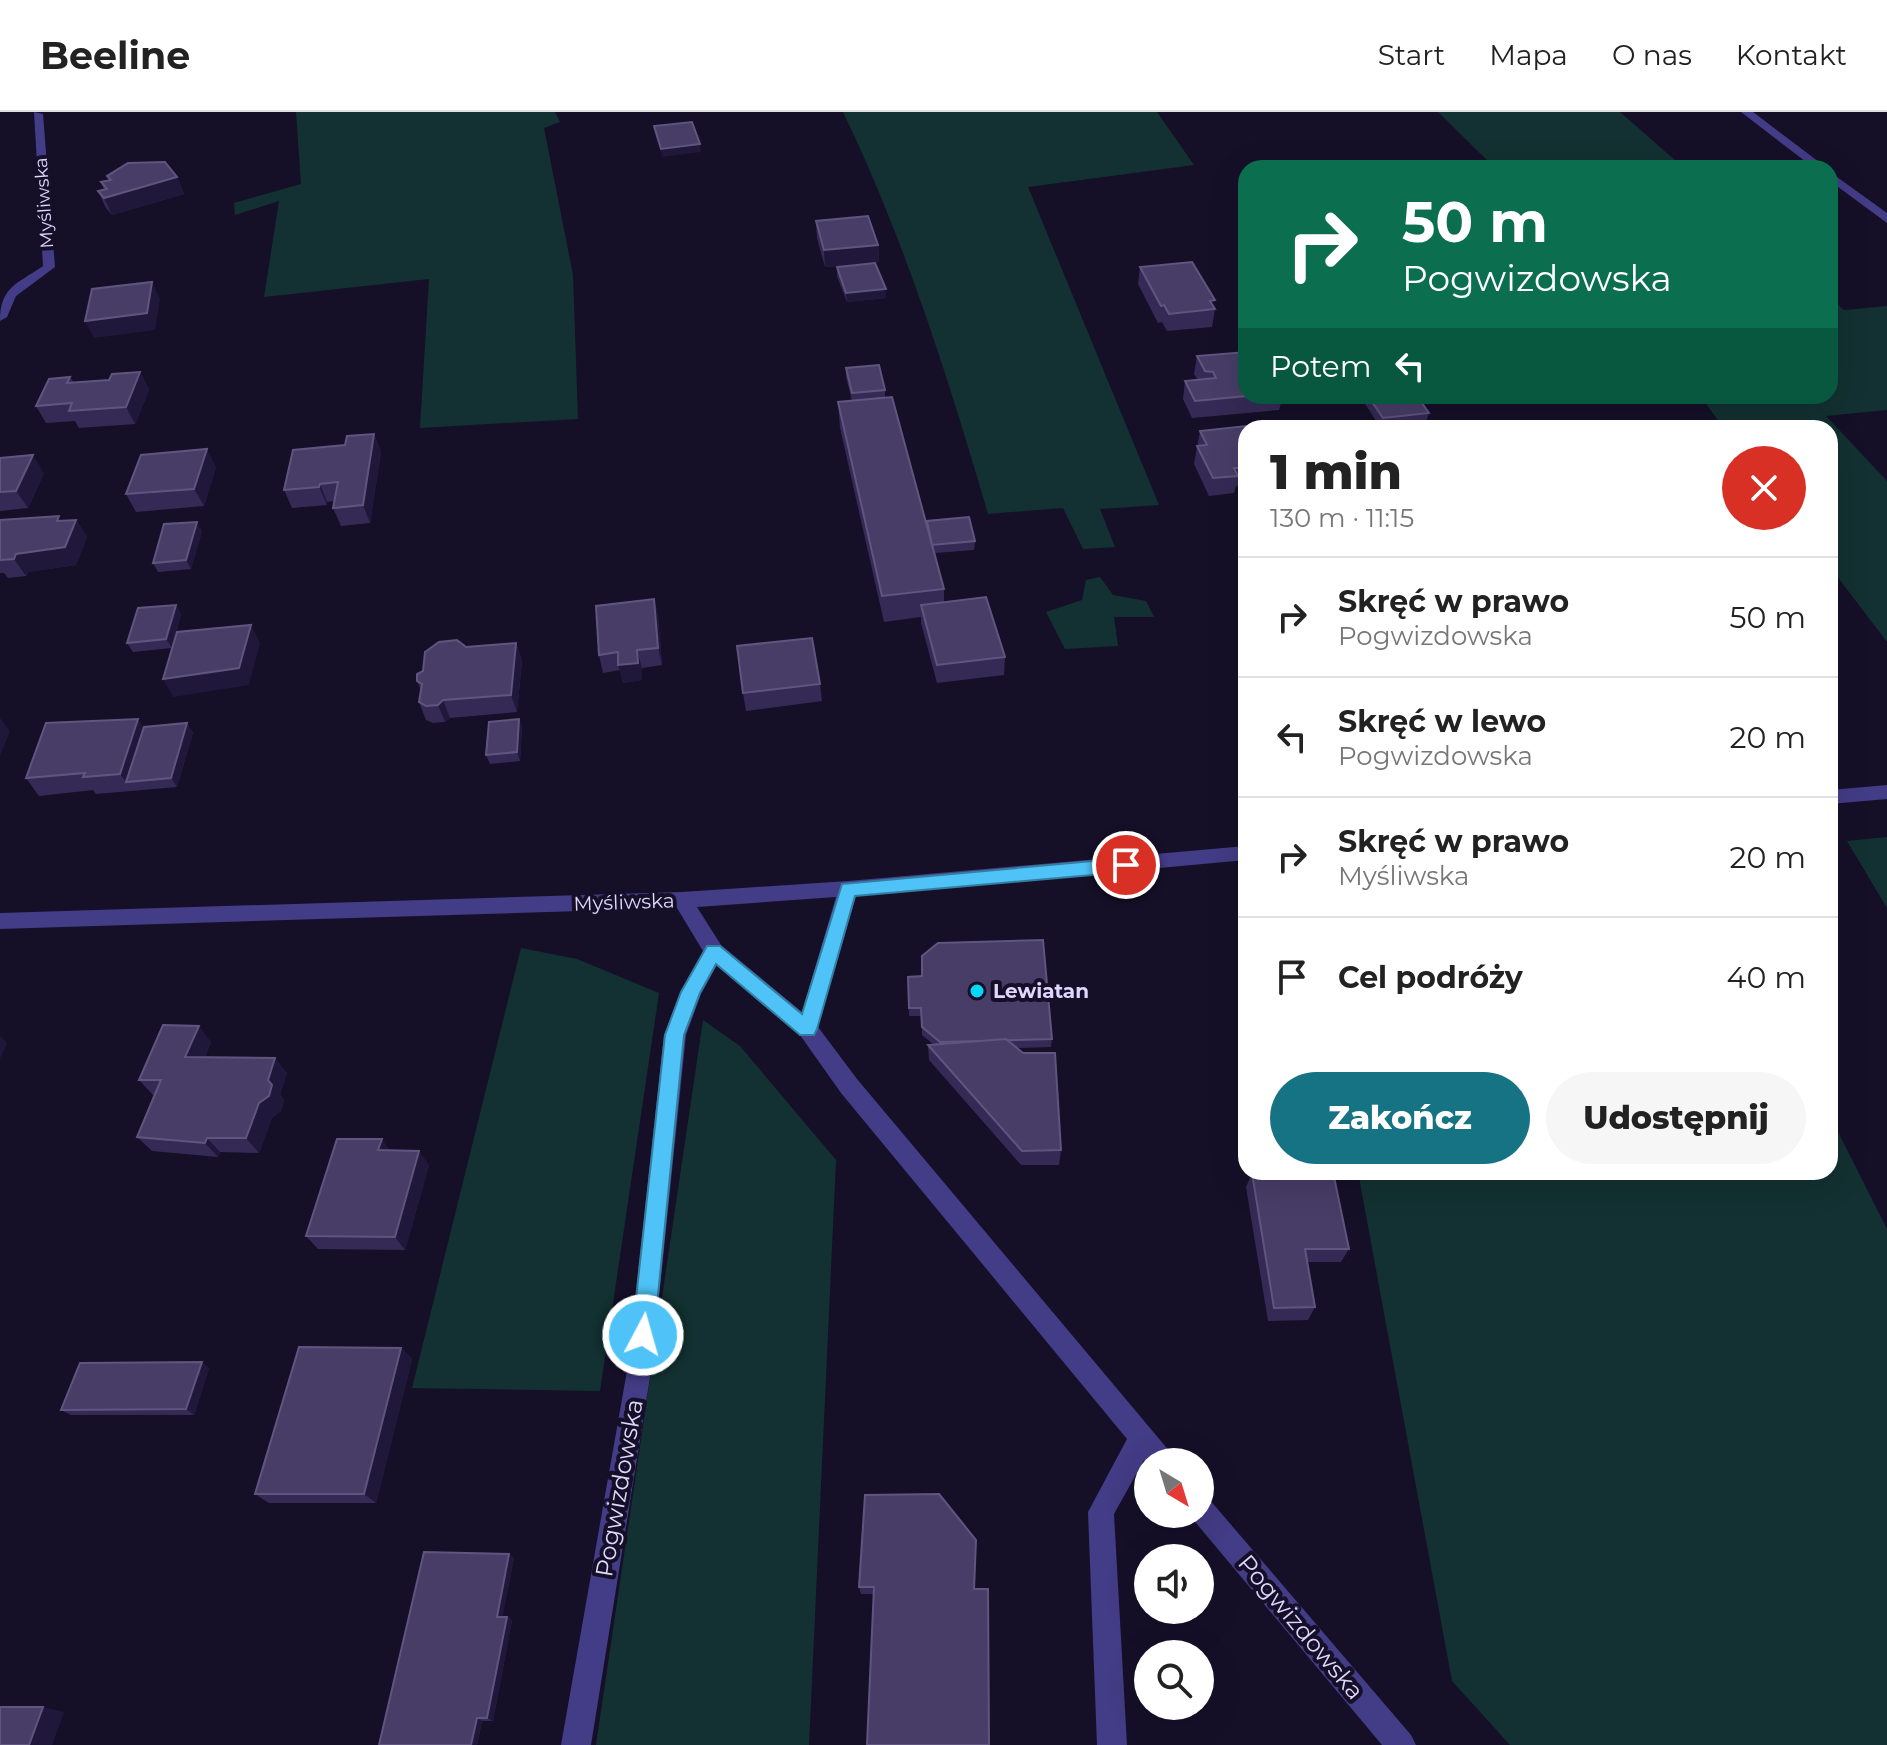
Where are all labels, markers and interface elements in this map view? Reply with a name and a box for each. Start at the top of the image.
text: Beeline [40,32,190,79]
text: Start [1378,38,1445,72]
text: Mapa [1489,38,1568,72]
text: O nas [1612,38,1692,72]
text: Kontakt [1736,38,1847,72]
street label: Myśliwska [30,157,58,249]
text: 50 m [1402,188,1548,256]
icon: right [1270,192,1374,296]
text: Pogwizdowska [1402,256,1672,300]
icon: left [1388,344,1432,388]
text: Potem [1270,348,1372,385]
text: 1 min [1270,443,1402,501]
button: close [1722,446,1806,530]
text: 130 m · 11:15 [1270,502,1414,534]
text: Skręć w prawo [1338,583,1569,620]
icon: right [1270,595,1314,639]
text: 50 m [1729,599,1806,636]
text: Pogwizdowska [1338,620,1533,652]
text: Skręć w lewo [1338,703,1546,740]
icon: left [1270,715,1314,759]
text: 20 m [1729,719,1806,756]
text: Pogwizdowska [1338,740,1533,772]
text: Skręć w prawo [1338,823,1569,860]
pin [1092,831,1160,899]
icon: right [1270,835,1314,879]
text: 20 m [1729,839,1806,876]
icon: arrive [1104,843,1148,887]
text: Myśliwska [1338,860,1469,892]
street label: Myśliwska [573,888,675,916]
icon: arrive [1270,955,1314,999]
text: Cel podróży [1338,959,1523,996]
text: 40 m [1727,959,1806,996]
place label: Lewiatan [993,979,1089,1003]
marker: Lewiatan [968,982,986,1000]
button: Zakończ [1270,1072,1530,1164]
button: Udostępnij [1546,1072,1806,1164]
position arrow [601,1293,685,1377]
street label: Pogwizdowska [589,1397,649,1579]
north arrow [1134,1448,1214,1528]
map controls [1134,1448,1214,1720]
button: sound [1134,1544,1214,1624]
street label: Pogwizdowska [1232,1549,1370,1705]
button: search [1134,1640,1214,1720]

